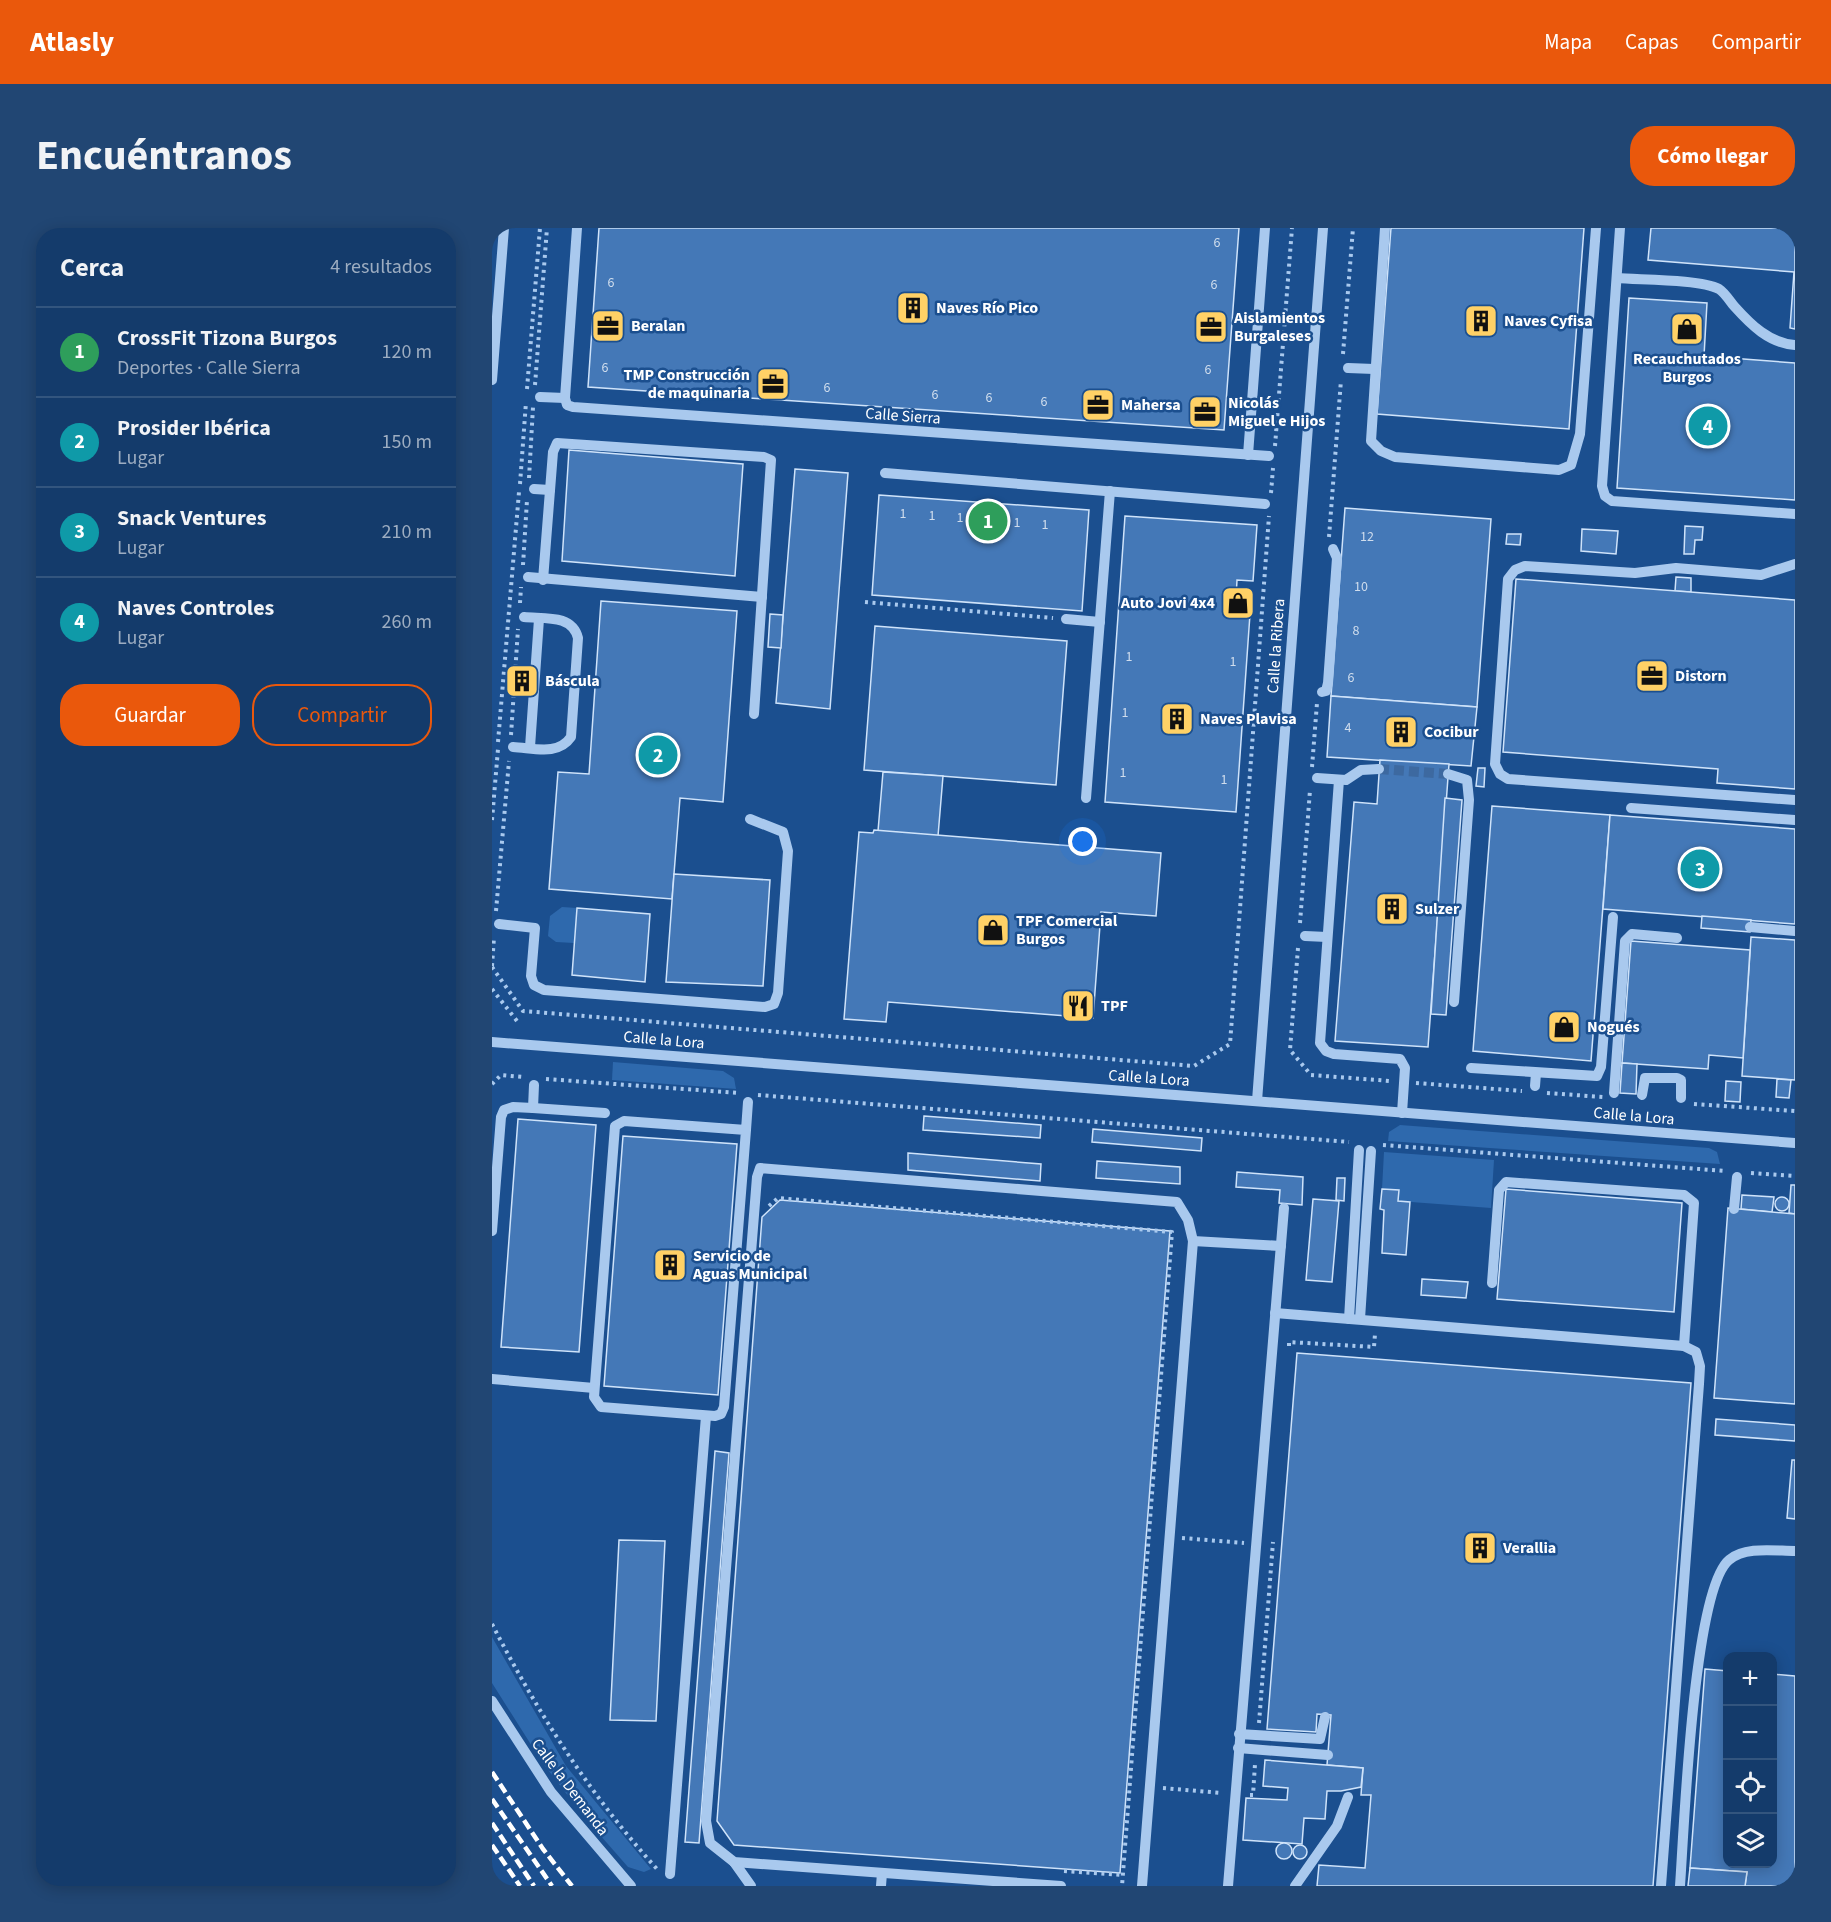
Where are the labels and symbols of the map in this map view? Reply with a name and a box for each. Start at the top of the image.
house number: 6 [1214,233,1221,253]
house number: 6 [608,273,615,293]
house number: 6 [1211,275,1218,295]
building icon: Naves Río Pico [895,290,931,326]
place label: Naves Río Pico [936,297,1038,319]
building icon: Naves Cyfisa [1463,303,1499,339]
place label: Aislamientos Burgaleses [1233,307,1325,347]
office icon: Beralan [590,308,626,344]
office icon: Aislamientos Burgaleses [1193,309,1229,345]
place label: Naves Cyfisa [1504,310,1593,332]
shop icon: Recauchutados Burgos [1669,311,1705,347]
place label: Beralan [631,315,685,337]
place label: Recauchutados Burgos [1633,348,1741,388]
house number: 6 [602,358,609,378]
house number: 6 [1205,360,1212,380]
place label: TMP Construcción de maquinaria [623,364,750,404]
office icon: TMP Construcción de maquinaria [755,366,791,402]
house number: 6 [824,378,831,398]
house number: 6 [932,385,939,405]
office icon: Mahersa [1080,387,1116,423]
house number: 6 [986,388,993,408]
house number: 6 [1041,392,1048,412]
place label: Nicolás Miguel e Hijos [1228,392,1325,432]
place label: Mahersa [1121,394,1181,416]
office icon: Nicolás Miguel e Hijos [1187,394,1223,430]
street label: Calle Sierra [864,402,942,430]
pin: 4 [1688,404,1728,448]
pin: 1 [968,498,1008,544]
house number: 1 [900,504,907,524]
house number: 1 [929,506,936,526]
house number: 1 [957,508,964,528]
house number: 1 [1014,513,1021,533]
house number: 1 [1042,515,1049,535]
house number: 12 [1360,527,1374,547]
house number: 10 [1354,577,1368,597]
shop icon: Auto Jovi 4x4 [1220,585,1256,621]
place label: Auto Jovi 4x4 [1120,592,1216,614]
street label: Calle la Ribera [1262,598,1290,694]
house number: 8 [1353,621,1360,641]
house number: 1 [1126,647,1133,667]
house number: 1 [1230,652,1237,672]
office icon: Distorn [1634,658,1670,694]
building icon: Báscula [504,663,540,699]
place label: Distorn [1675,665,1727,687]
house number: 6 [1348,668,1355,688]
place label: Báscula [545,670,600,692]
building icon: Naves Plavisa [1159,701,1195,737]
house number: 1 [1122,703,1129,723]
place label: Naves Plavisa [1200,708,1297,730]
building icon: Cocibur [1383,714,1419,750]
house number: 4 [1345,718,1352,738]
place label: Cocibur [1424,721,1479,743]
pin: 2 [638,732,678,778]
house number: 1 [1120,763,1127,783]
house number: 1 [1221,770,1228,790]
your location [1068,827,1097,856]
pin: 3 [1680,846,1720,892]
building icon: Sulzer [1374,891,1410,927]
place label: Sulzer [1415,898,1460,920]
place label: TPF Comercial Burgos [1016,910,1118,950]
shop icon: TPF Comercial Burgos [975,912,1011,948]
restaurant icon: TPF [1060,988,1096,1024]
place label: TPF [1101,995,1128,1017]
shop icon: Nogués [1546,1009,1582,1045]
place label: Nogués [1587,1016,1640,1038]
street label: Calle la Lora [623,1025,705,1055]
street label: Calle la Lora [1108,1064,1190,1092]
street label: Calle la Lora [1593,1101,1675,1131]
place label: Servicio de Aguas Municipal [692,1245,808,1285]
building icon: Servicio de Aguas Municipal [652,1247,688,1283]
building icon: Verallia [1462,1530,1498,1566]
place label: Verallia [1502,1537,1556,1559]
street label: Calle la Demanda [526,1734,614,1840]

